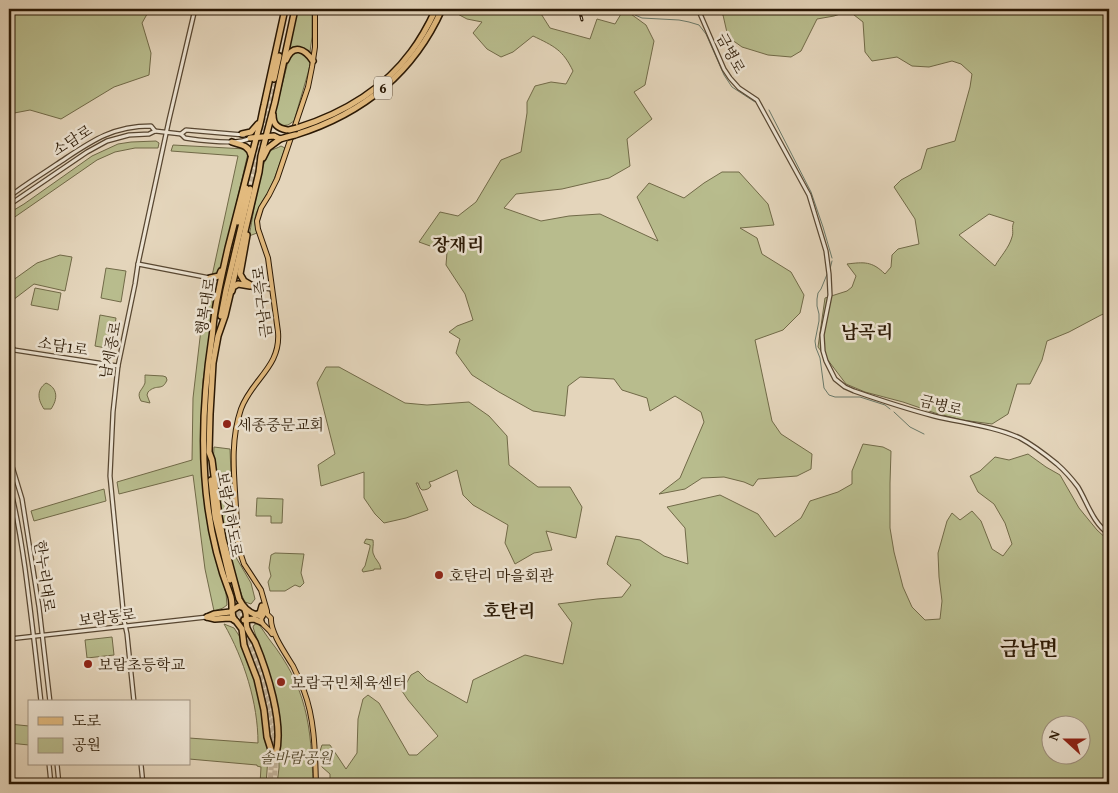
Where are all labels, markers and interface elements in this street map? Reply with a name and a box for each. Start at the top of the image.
street label: 금병로 [712,29,751,78]
road number: 6 [374,76,392,100]
street label: 소담로 [48,119,96,160]
district label: 장재리 [432,231,484,258]
street label: 금남구즉로 [247,264,277,339]
street label: 행복대로 [190,275,220,336]
district label: 남곡리 [841,318,893,345]
street label: 남세종로 [94,319,126,380]
street label: 소담1로 [36,332,90,360]
street label: 금병로 [917,390,965,421]
place label: 세종중문교회 [237,414,324,435]
marker: 세종중문교회 [221,418,233,430]
street label: 보람지하도로 [212,469,248,559]
street label: 한누리대로 [30,539,61,614]
place label: 호탄리 마을회관 [449,565,554,586]
marker: 호탄리 마을회관 [433,569,445,581]
district label: 호탄리 [483,597,535,624]
street label: 보람동로 [77,603,138,631]
district label: 금남면 [1000,633,1058,662]
place label: 보람초등학교 [98,654,185,675]
marker: 보람초등학교 [82,658,94,670]
place label: 보람국민체육센터 [291,672,407,693]
marker: 보람국민체육센터 [275,676,287,688]
legend [28,700,190,766]
text: 도로 [72,710,101,731]
north arrow [1040,716,1090,766]
text: N [1043,727,1065,743]
text: 공원 [72,734,101,755]
park label: 솔바람공원 [260,747,334,768]

